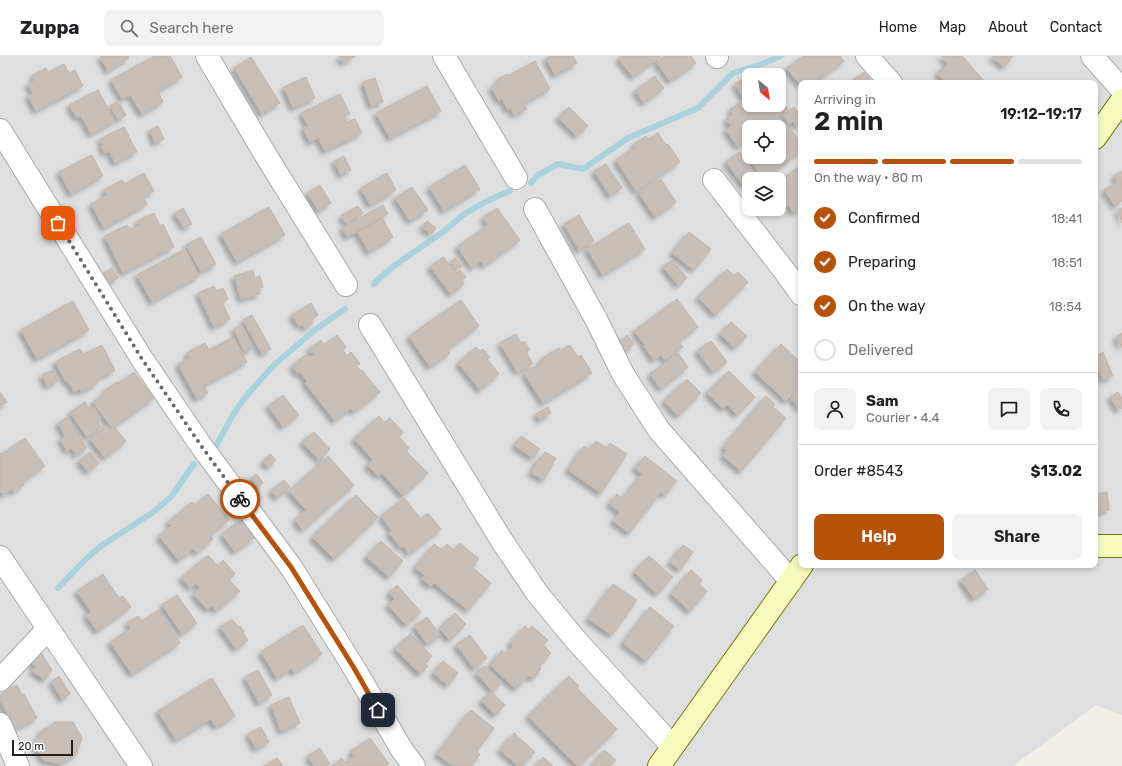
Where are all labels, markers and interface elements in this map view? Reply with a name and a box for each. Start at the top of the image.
search box [104,10,384,46]
text: Zuppa [20,16,80,39]
icon: search [118,17,140,39]
text: Search here [150,19,234,37]
text: Home [879,19,917,36]
text: Map [939,19,966,36]
text: About [988,19,1028,36]
text: Contact [1050,19,1102,36]
north arrow [742,68,786,112]
map controls [742,68,786,216]
text: Arriving in [814,92,876,107]
text: 19:12–19:17 [1000,105,1082,123]
text: 2 min [814,106,883,137]
button: locate [742,120,786,164]
text: On the way · 80 m [814,170,923,185]
button: layers [742,172,786,216]
pin [41,206,75,240]
icon: check [814,207,836,229]
text: Confirmed [848,209,920,227]
text: 18:41 [1051,211,1082,226]
icon: bag [47,212,69,234]
icon: check [814,251,836,273]
text: Preparing [848,253,916,271]
text: 18:51 [1052,255,1082,270]
icon: check [814,295,836,317]
text: On the way [848,297,926,315]
text: 18:54 [1049,299,1082,314]
text: Delivered [848,341,913,359]
button: person [814,388,856,430]
button: chat [988,388,1030,430]
button: phone [1040,388,1082,430]
text: Sam [866,392,899,410]
text: Courier · 4.4 [866,410,940,425]
text: Order #8543 [814,462,903,480]
text: $13.02 [1031,462,1082,480]
courier [220,479,260,519]
icon: bike [229,488,251,510]
button: Help [814,514,944,560]
button: Share [952,514,1082,560]
pin [361,693,395,727]
icon: home [367,699,389,721]
scale bar [12,738,73,757]
text: 20 m [18,740,44,753]

